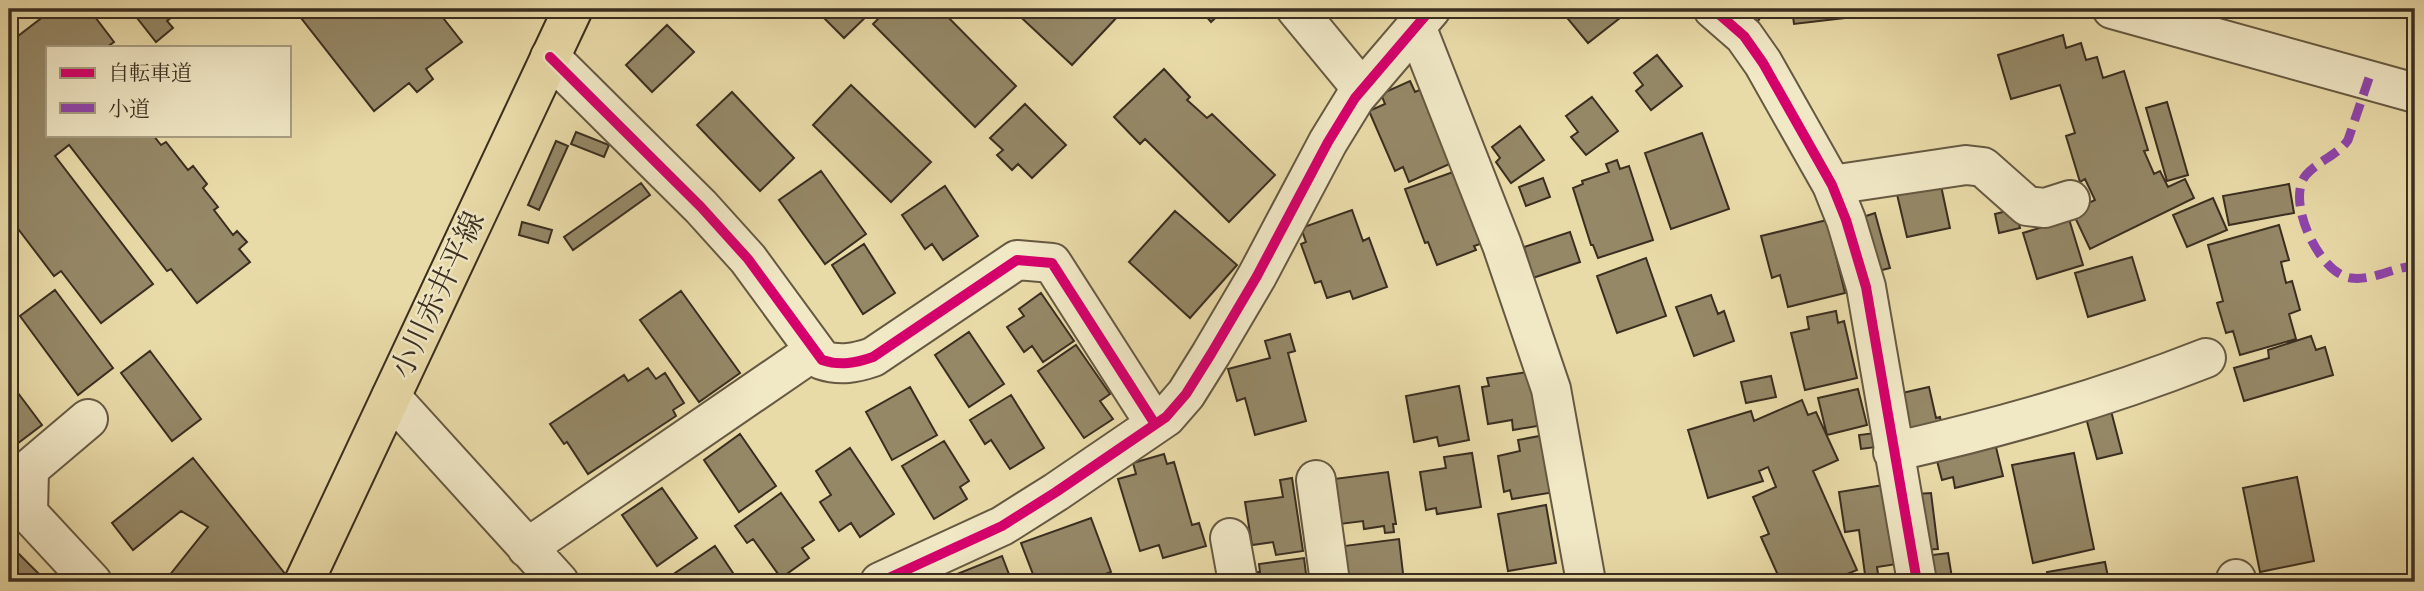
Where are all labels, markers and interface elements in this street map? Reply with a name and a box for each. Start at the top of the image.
legend [46,46,290,136]
text: 自転車道 [108,59,192,88]
text: 小道 [108,95,150,124]
street label: 小川赤井平線 [381,205,495,385]

